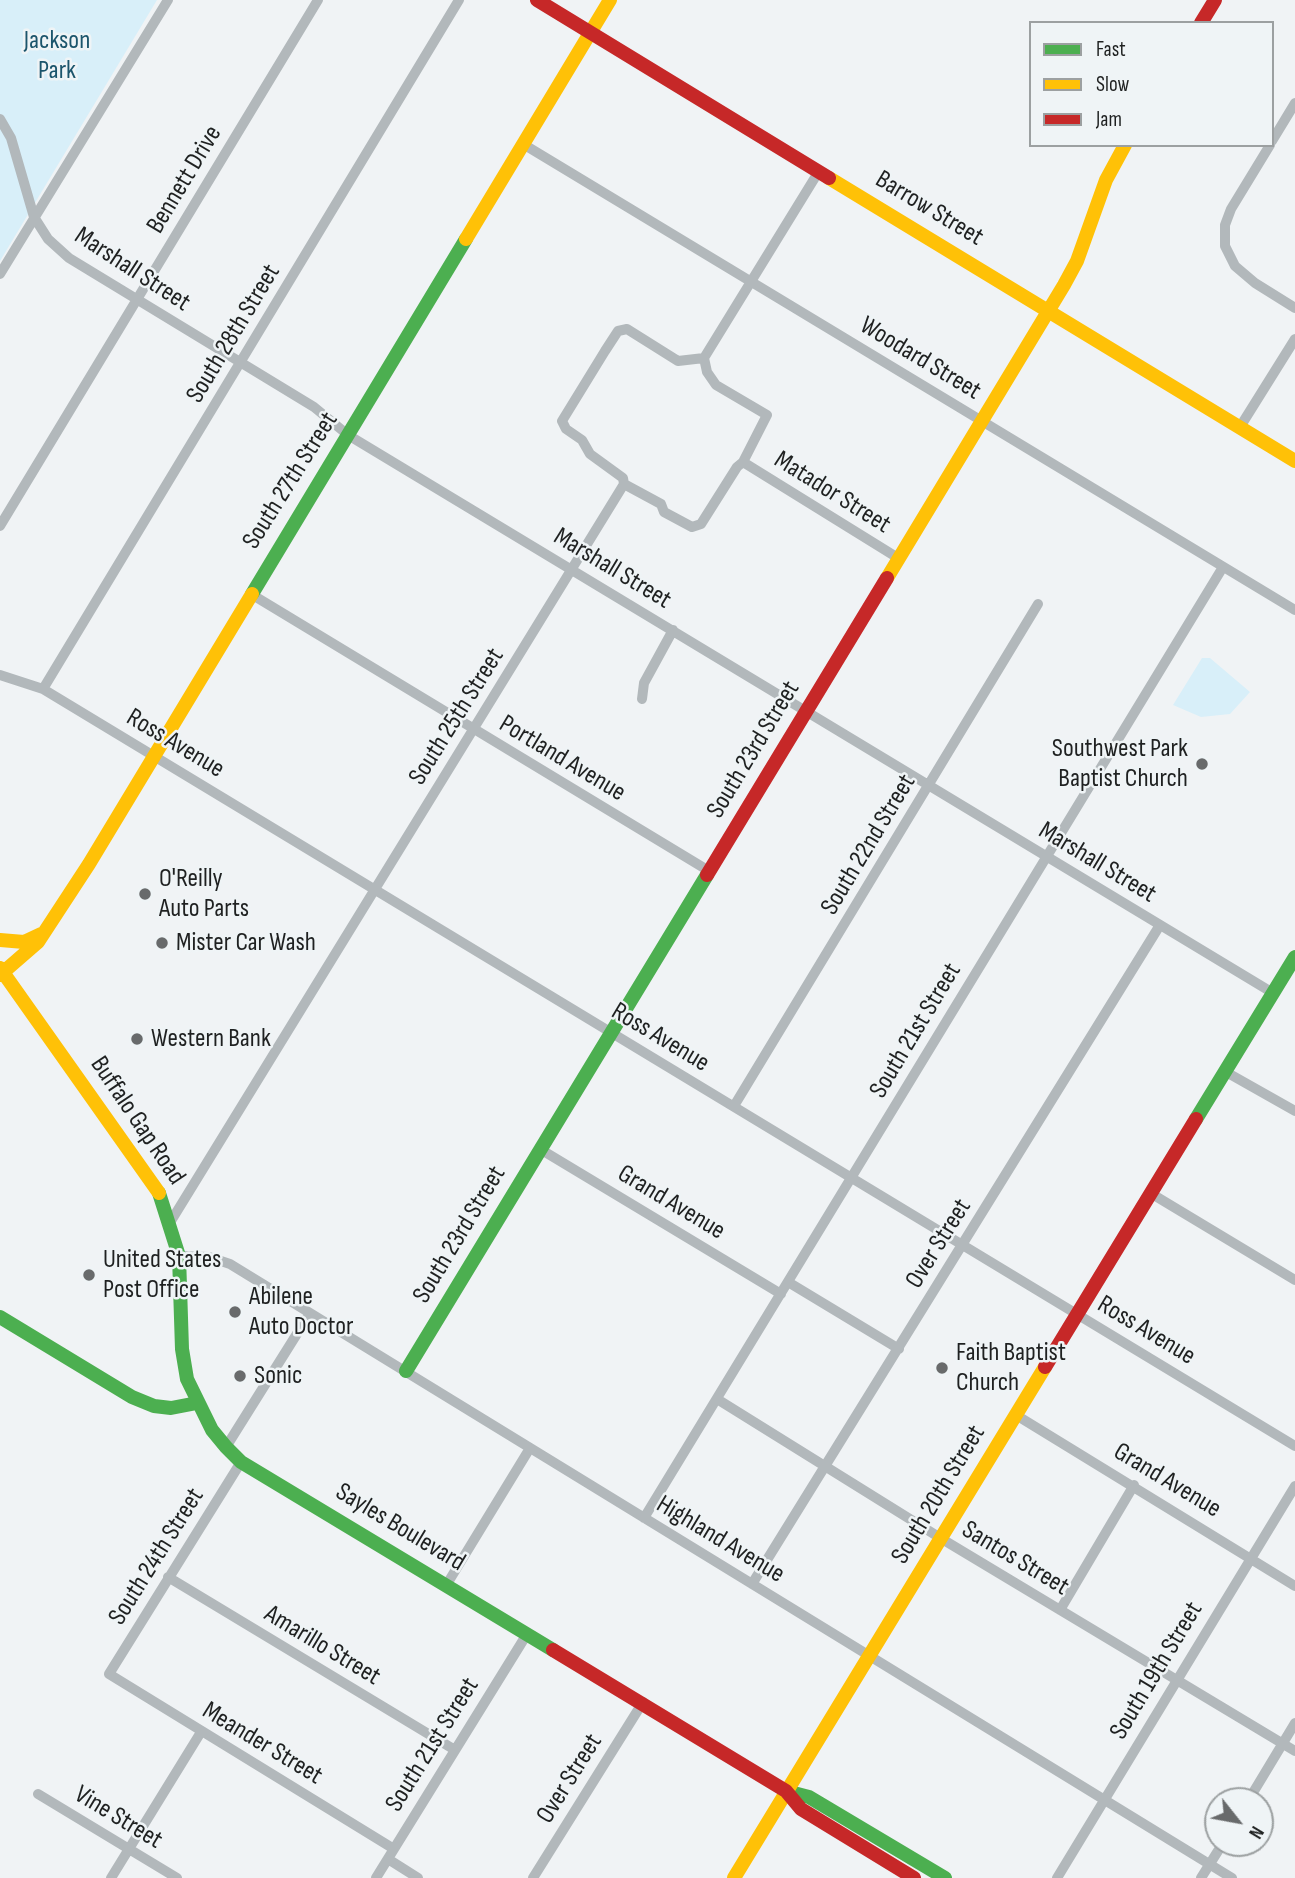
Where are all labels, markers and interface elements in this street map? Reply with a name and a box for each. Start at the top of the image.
legend [1029,21,1274,147]
park label: Jackson Park [24,25,90,86]
text: Fast [1096,37,1126,62]
text: Slow [1096,72,1129,97]
text: Jam [1096,107,1122,132]
street label: Bennett Drive [141,121,229,239]
street label: Barrow Street [869,165,989,253]
street label: Marshall Street [68,221,196,319]
street label: South 28th Street [180,259,288,409]
street label: Woodard Street [854,311,986,407]
street label: South 27th Street [237,407,345,555]
street label: Matador Street [768,445,896,541]
street label: Marshall Street [548,522,676,616]
street label: South 25th Street [403,643,511,791]
street label: South 23rd Street [701,676,807,824]
street label: Ross Avenue [120,703,230,785]
street label: Portland Avenue [493,709,631,809]
place label: Southwest Park Baptist Church [1052,733,1188,794]
marker: Southwest Park Baptist Church [1194,756,1210,772]
street label: South 22nd Street [815,769,923,921]
street label: Marshall Street [1033,816,1161,910]
place label: O'Reilly Auto Parts [159,863,249,924]
marker: O'Reilly Auto Parts [137,886,153,902]
place label: Mister Car Wash [176,927,316,959]
marker: Mister Car Wash [154,935,170,951]
street label: South 21st Street [863,958,969,1104]
street label: Ross Avenue [605,997,715,1079]
place label: Western Bank [151,1023,271,1055]
marker: Western Bank [129,1031,145,1047]
street label: Buffalo Gap Road [83,1051,191,1191]
street label: Grand Avenue [612,1159,730,1247]
street label: South 23rd Street [407,1161,513,1309]
street label: Over Street [899,1194,979,1294]
place label: United States Post Office [103,1244,221,1306]
marker: United States Post Office [81,1267,97,1283]
place label: Abilene Auto Doctor [249,1281,353,1342]
street label: Ross Avenue [1091,1290,1201,1372]
marker: Abilene Auto Doctor [227,1304,243,1320]
place label: Faith Baptist Church [956,1337,1066,1398]
place label: Sonic [254,1360,302,1392]
marker: Faith Baptist Church [934,1360,950,1376]
marker: Sonic [232,1368,248,1384]
street label: South 20th Street [885,1420,993,1570]
street label: Grand Avenue [1108,1437,1226,1525]
street label: Sayles Boulevard [330,1477,470,1579]
street label: South 24th Street [103,1483,211,1631]
street label: Highland Avenue [650,1490,790,1590]
street label: Santos Street [956,1515,1074,1603]
street label: South 19th Street [1104,1597,1210,1745]
street label: Amarillo Street [258,1599,386,1693]
street label: South 21st Street [379,1672,487,1818]
street label: Meander Street [196,1696,328,1792]
street label: Over Street [530,1729,610,1829]
street label: Vine Street [68,1780,168,1856]
north arrow [1204,1787,1274,1857]
text: N [1243,1822,1268,1842]

